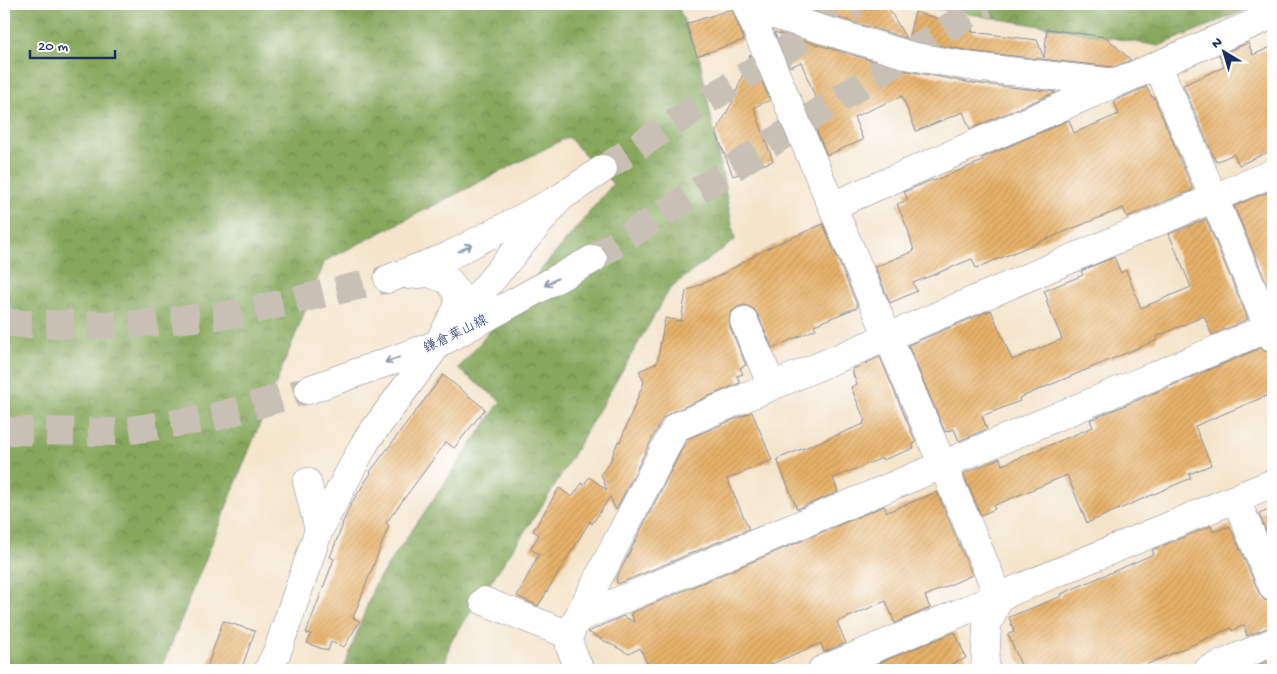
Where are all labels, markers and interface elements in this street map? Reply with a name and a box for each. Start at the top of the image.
scale bar [30,28,115,60]
north arrow [1200,28,1250,78]
text: N [1209,34,1226,53]
text: 20 m [38,38,68,56]
one-way arrow [458,243,473,253]
one-way arrow [543,277,558,287]
street label: 鎌倉葉山線 [421,312,491,358]
one-way arrow [385,356,400,365]

